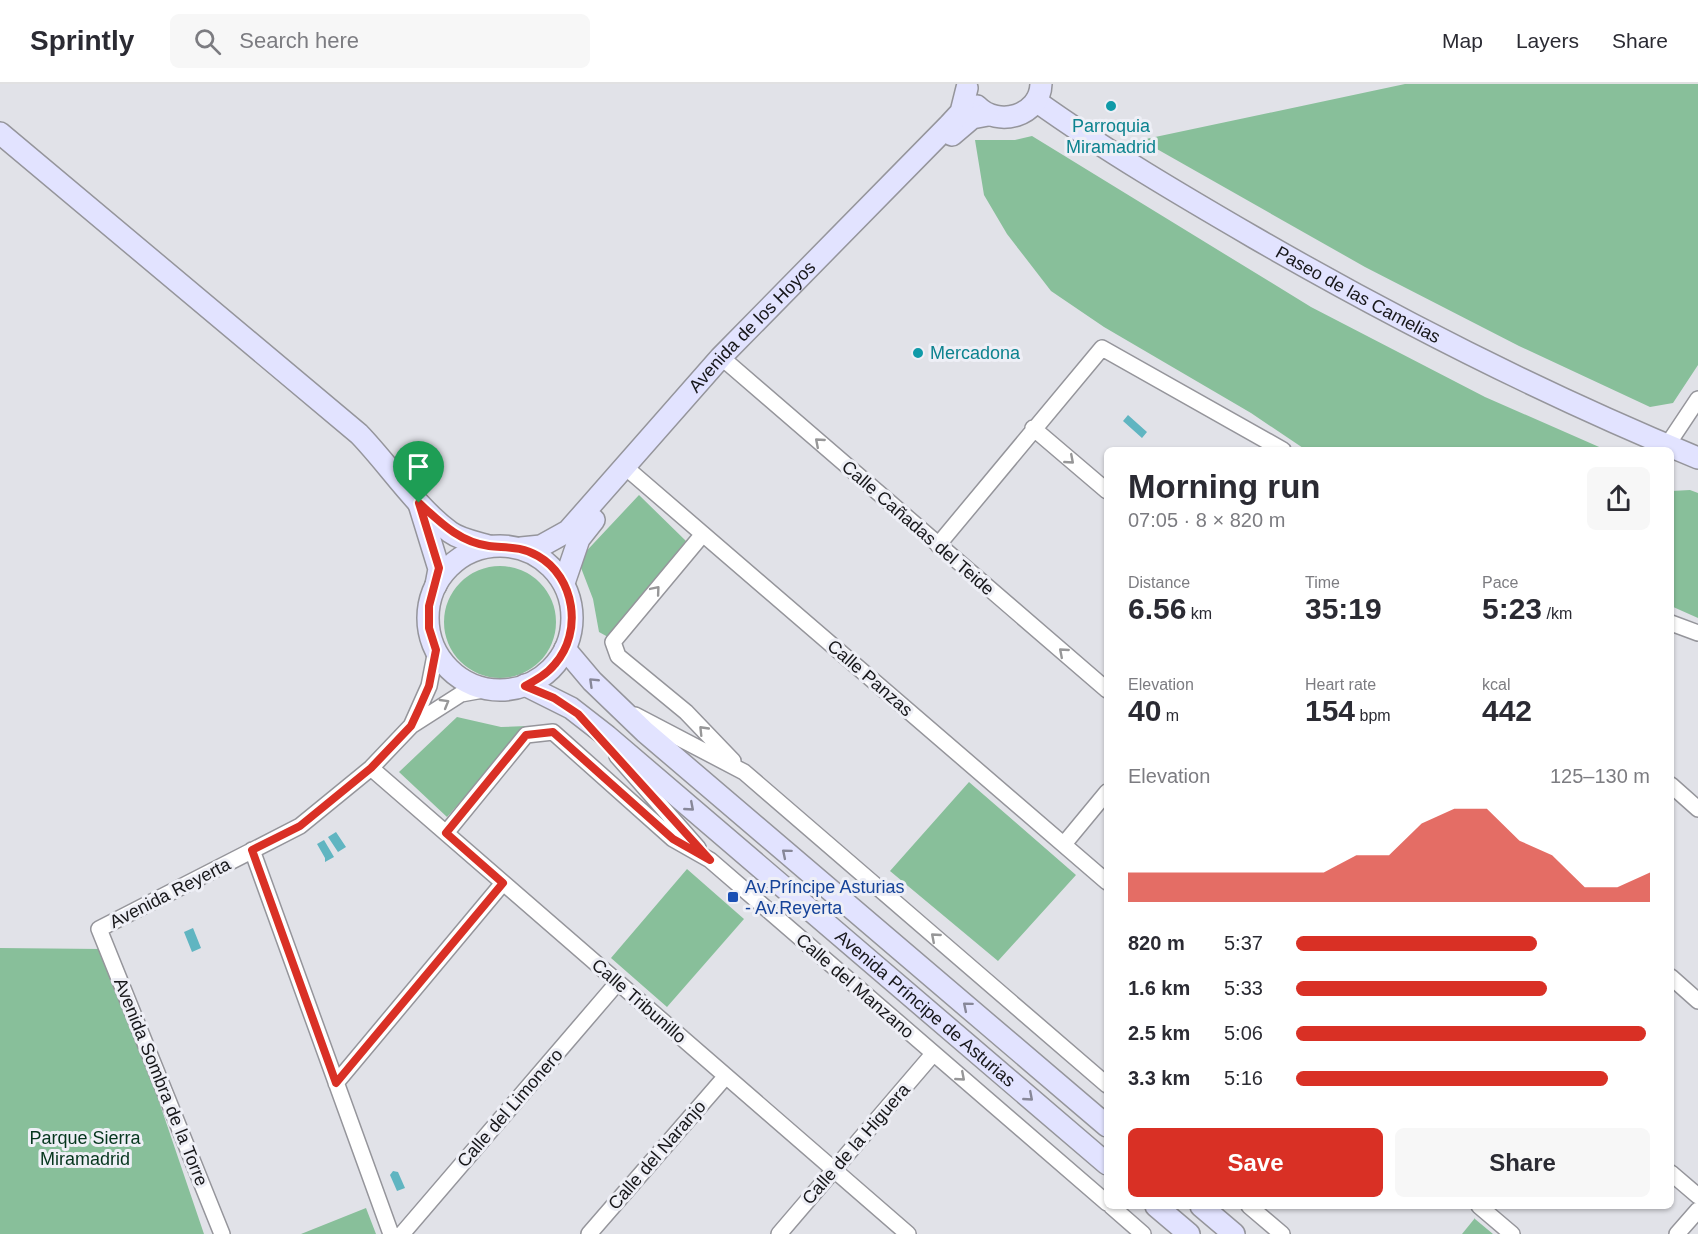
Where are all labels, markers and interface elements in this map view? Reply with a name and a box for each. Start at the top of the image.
search box [170,14,590,68]
text: Sprintly [30,25,134,56]
icon: search [191,25,224,58]
text: Search here [239,28,359,53]
text: Map [1442,29,1483,52]
text: Layers [1516,29,1579,52]
text: Share [1612,29,1668,52]
marker: Parroquia Miramadrid [1104,99,1118,113]
place label: Parroquia Miramadrid [1066,116,1156,157]
street label: Paseo de las Camelias [1272,242,1444,347]
street label: Avenida de los Hoyos [685,257,819,396]
place label: Mercadona [930,343,1021,363]
marker: Mercadona [911,346,925,360]
one-way arrow [815,439,826,450]
pin [393,441,444,503]
icon: arrive [402,450,435,483]
one-way arrow [1063,452,1074,463]
street label: Calle Cañadas del Teide [838,457,998,599]
button: share [1587,467,1650,530]
text: Morning run [1128,468,1320,505]
text: 07:05 · 8 × 820 m [1128,509,1285,531]
text: Distance [1128,574,1190,591]
text: Time [1305,574,1340,591]
text: Pace [1482,574,1518,591]
one-way arrow [648,586,659,597]
text: 6.56 [1128,592,1186,625]
text: 35:19 [1305,592,1382,625]
text: 5:23 [1482,592,1542,625]
text: km [1186,605,1212,622]
text: /km [1542,605,1572,622]
street label: Calle Panzas [823,636,917,720]
one-way arrow [1059,648,1070,659]
text: Elevation [1128,676,1194,693]
text: Heart rate [1305,676,1376,693]
text: kcal [1482,676,1510,693]
one-way arrow [590,678,601,689]
text: 40 [1128,694,1161,727]
text: 154 [1305,694,1355,727]
text: 442 [1482,694,1532,727]
one-way arrow [439,699,449,710]
text: m [1161,707,1179,724]
text: bpm [1355,707,1391,724]
one-way arrow [699,726,710,736]
text: Elevation [1128,765,1210,787]
text: 125–130 m [1550,765,1650,787]
one-way arrow [683,799,694,810]
one-way arrow [782,849,793,860]
street label: Avenida Reyerta [106,854,235,932]
place label: Av.Príncipe Asturias - Av.Reyerta [745,877,904,918]
marker: Av.Príncipe Asturias - Av.Reyerta [726,890,740,904]
street label: Avenida Príncipe de Asturias [831,926,1019,1091]
street label: Calle del Manzano [792,930,918,1042]
text: 820 m [1128,932,1185,954]
text: 5:37 [1224,932,1263,954]
one-way arrow [931,933,942,944]
street label: Calle Tribunillo [588,955,690,1047]
street label: Avenida Sombra de la Torre [110,975,212,1189]
text: 1.6 km [1128,977,1190,999]
text: 5:33 [1224,977,1263,999]
one-way arrow [963,1002,974,1013]
text: 2.5 km [1128,1022,1190,1044]
text: 5:06 [1224,1022,1263,1044]
street label: Calle del Limonero [453,1045,567,1171]
text: 3.3 km [1128,1067,1190,1089]
text: 5:16 [1224,1067,1263,1089]
one-way arrow [954,1070,964,1081]
street label: Calle de la Higuera [798,1079,914,1208]
one-way arrow [1022,1090,1033,1101]
street label: Calle del Naranjo [604,1096,710,1214]
park label: Parque Sierra Miramadrid [29,1128,142,1169]
button: Save [1128,1128,1383,1197]
button: Share [1395,1128,1650,1197]

